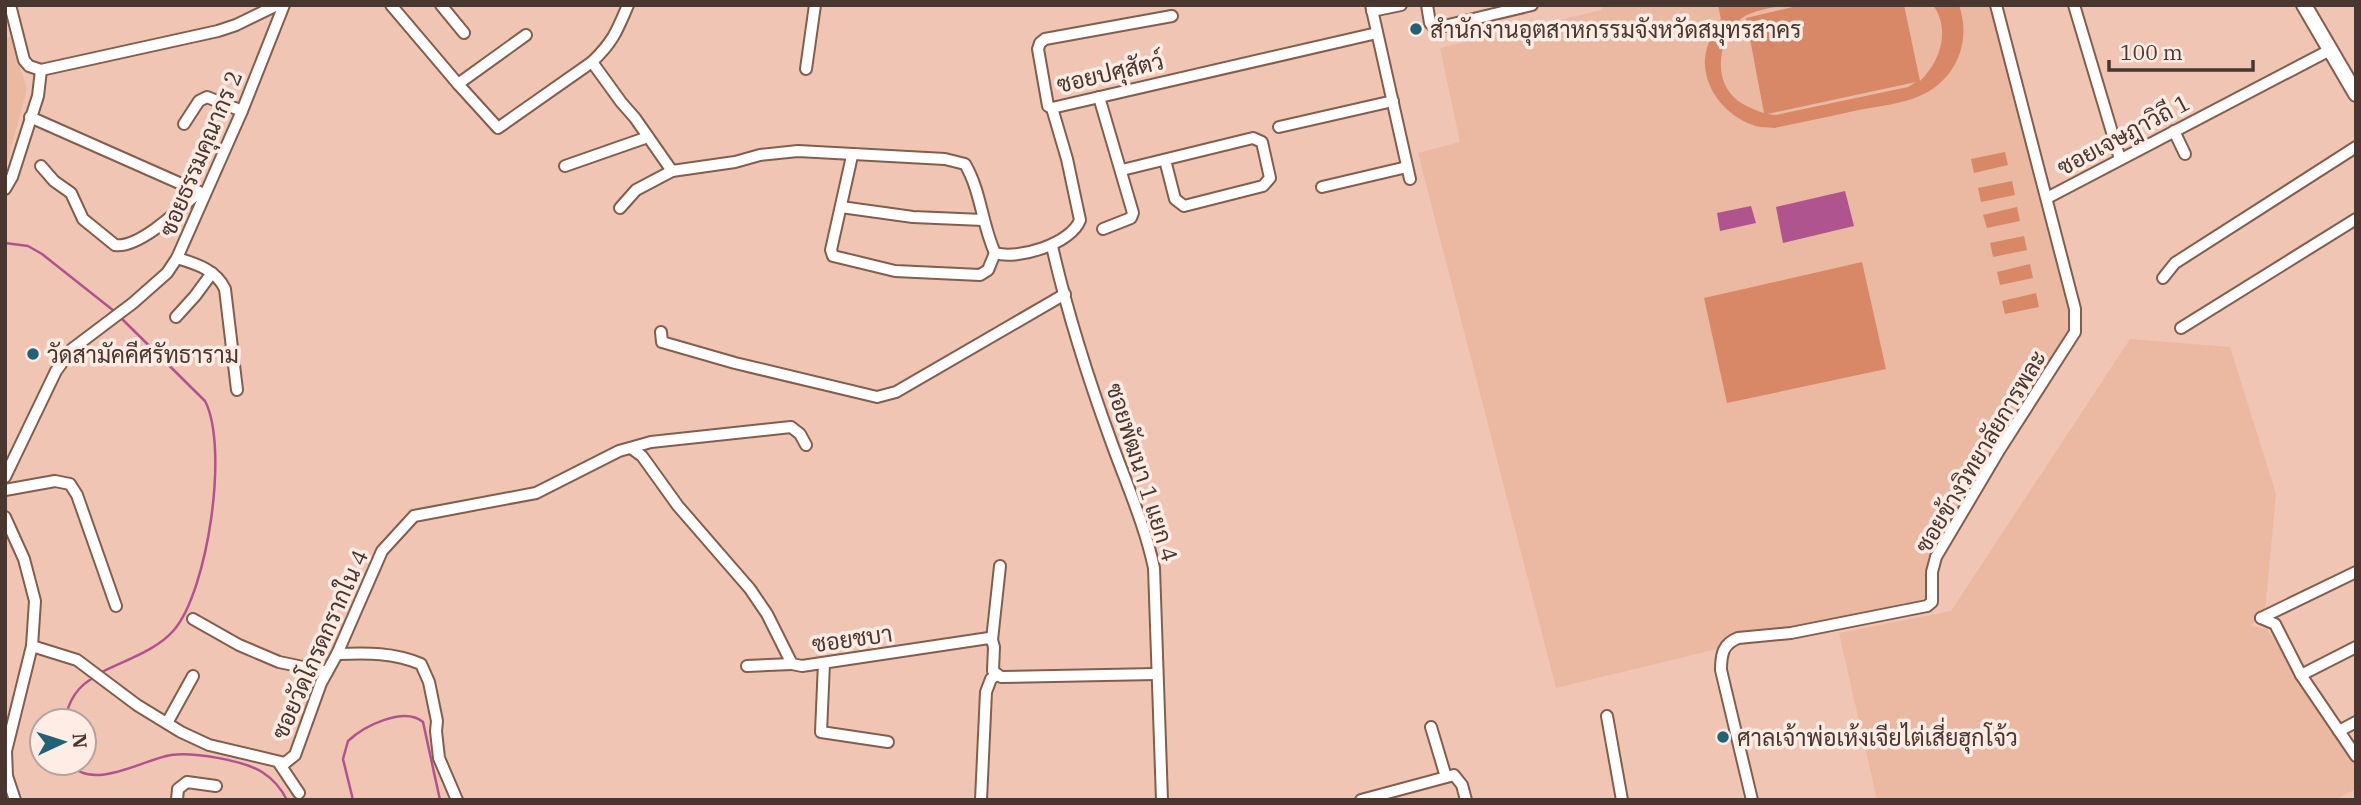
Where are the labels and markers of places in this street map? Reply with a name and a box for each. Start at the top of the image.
place label: สำนักงานอุตสาหกรรมจังหวัดสมุทรสาคร [1430,14,1801,46]
marker: สำนักงานอุตสาหกรรมจังหวัดสมุทรสาคร [1408,21,1424,37]
place label: วัดสามัคคีศรัทธาราม [47,339,239,369]
marker: วัดสามัคคีศรัทธาราม [25,346,41,362]
place label: ศาลเจ้าพ่อเห้งเจียไต่เสี่ยฮุกโจ้ว [1737,717,2018,754]
marker: ศาลเจ้าพ่อเห้งเจียไต่เสี่ยฮุกโจ้ว [1715,729,1731,745]

